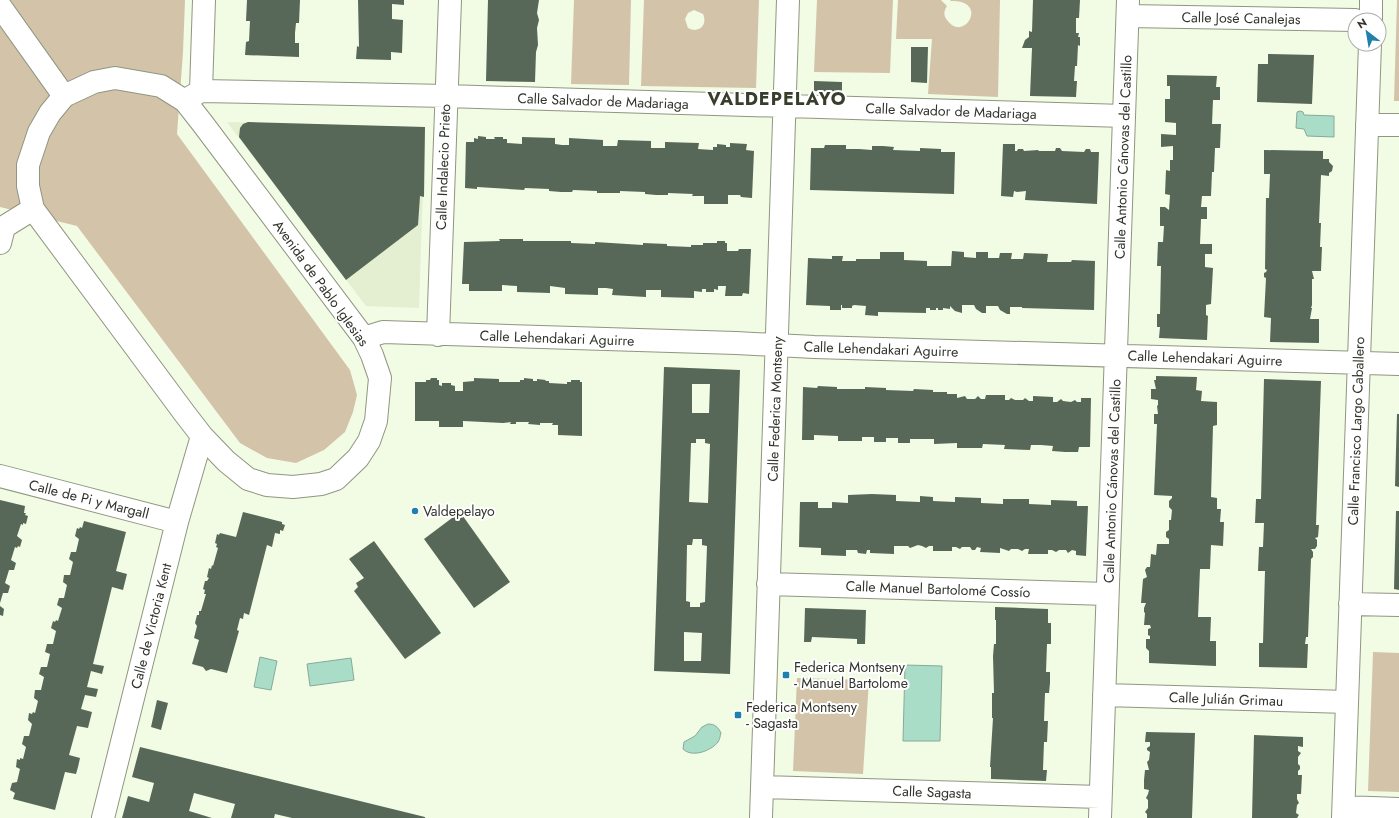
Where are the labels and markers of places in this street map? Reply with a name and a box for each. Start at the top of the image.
place label: Valdepelayo [423,501,495,521]
marker: Valdepelayo [410,506,420,516]
place label: Federica Montseny - Manuel Bartolome [794,657,908,693]
marker: Federica Montseny - Manuel Bartolome [781,670,791,680]
place label: Federica Montseny - Sagasta [746,697,858,733]
marker: Federica Montseny - Sagasta [733,710,743,720]

